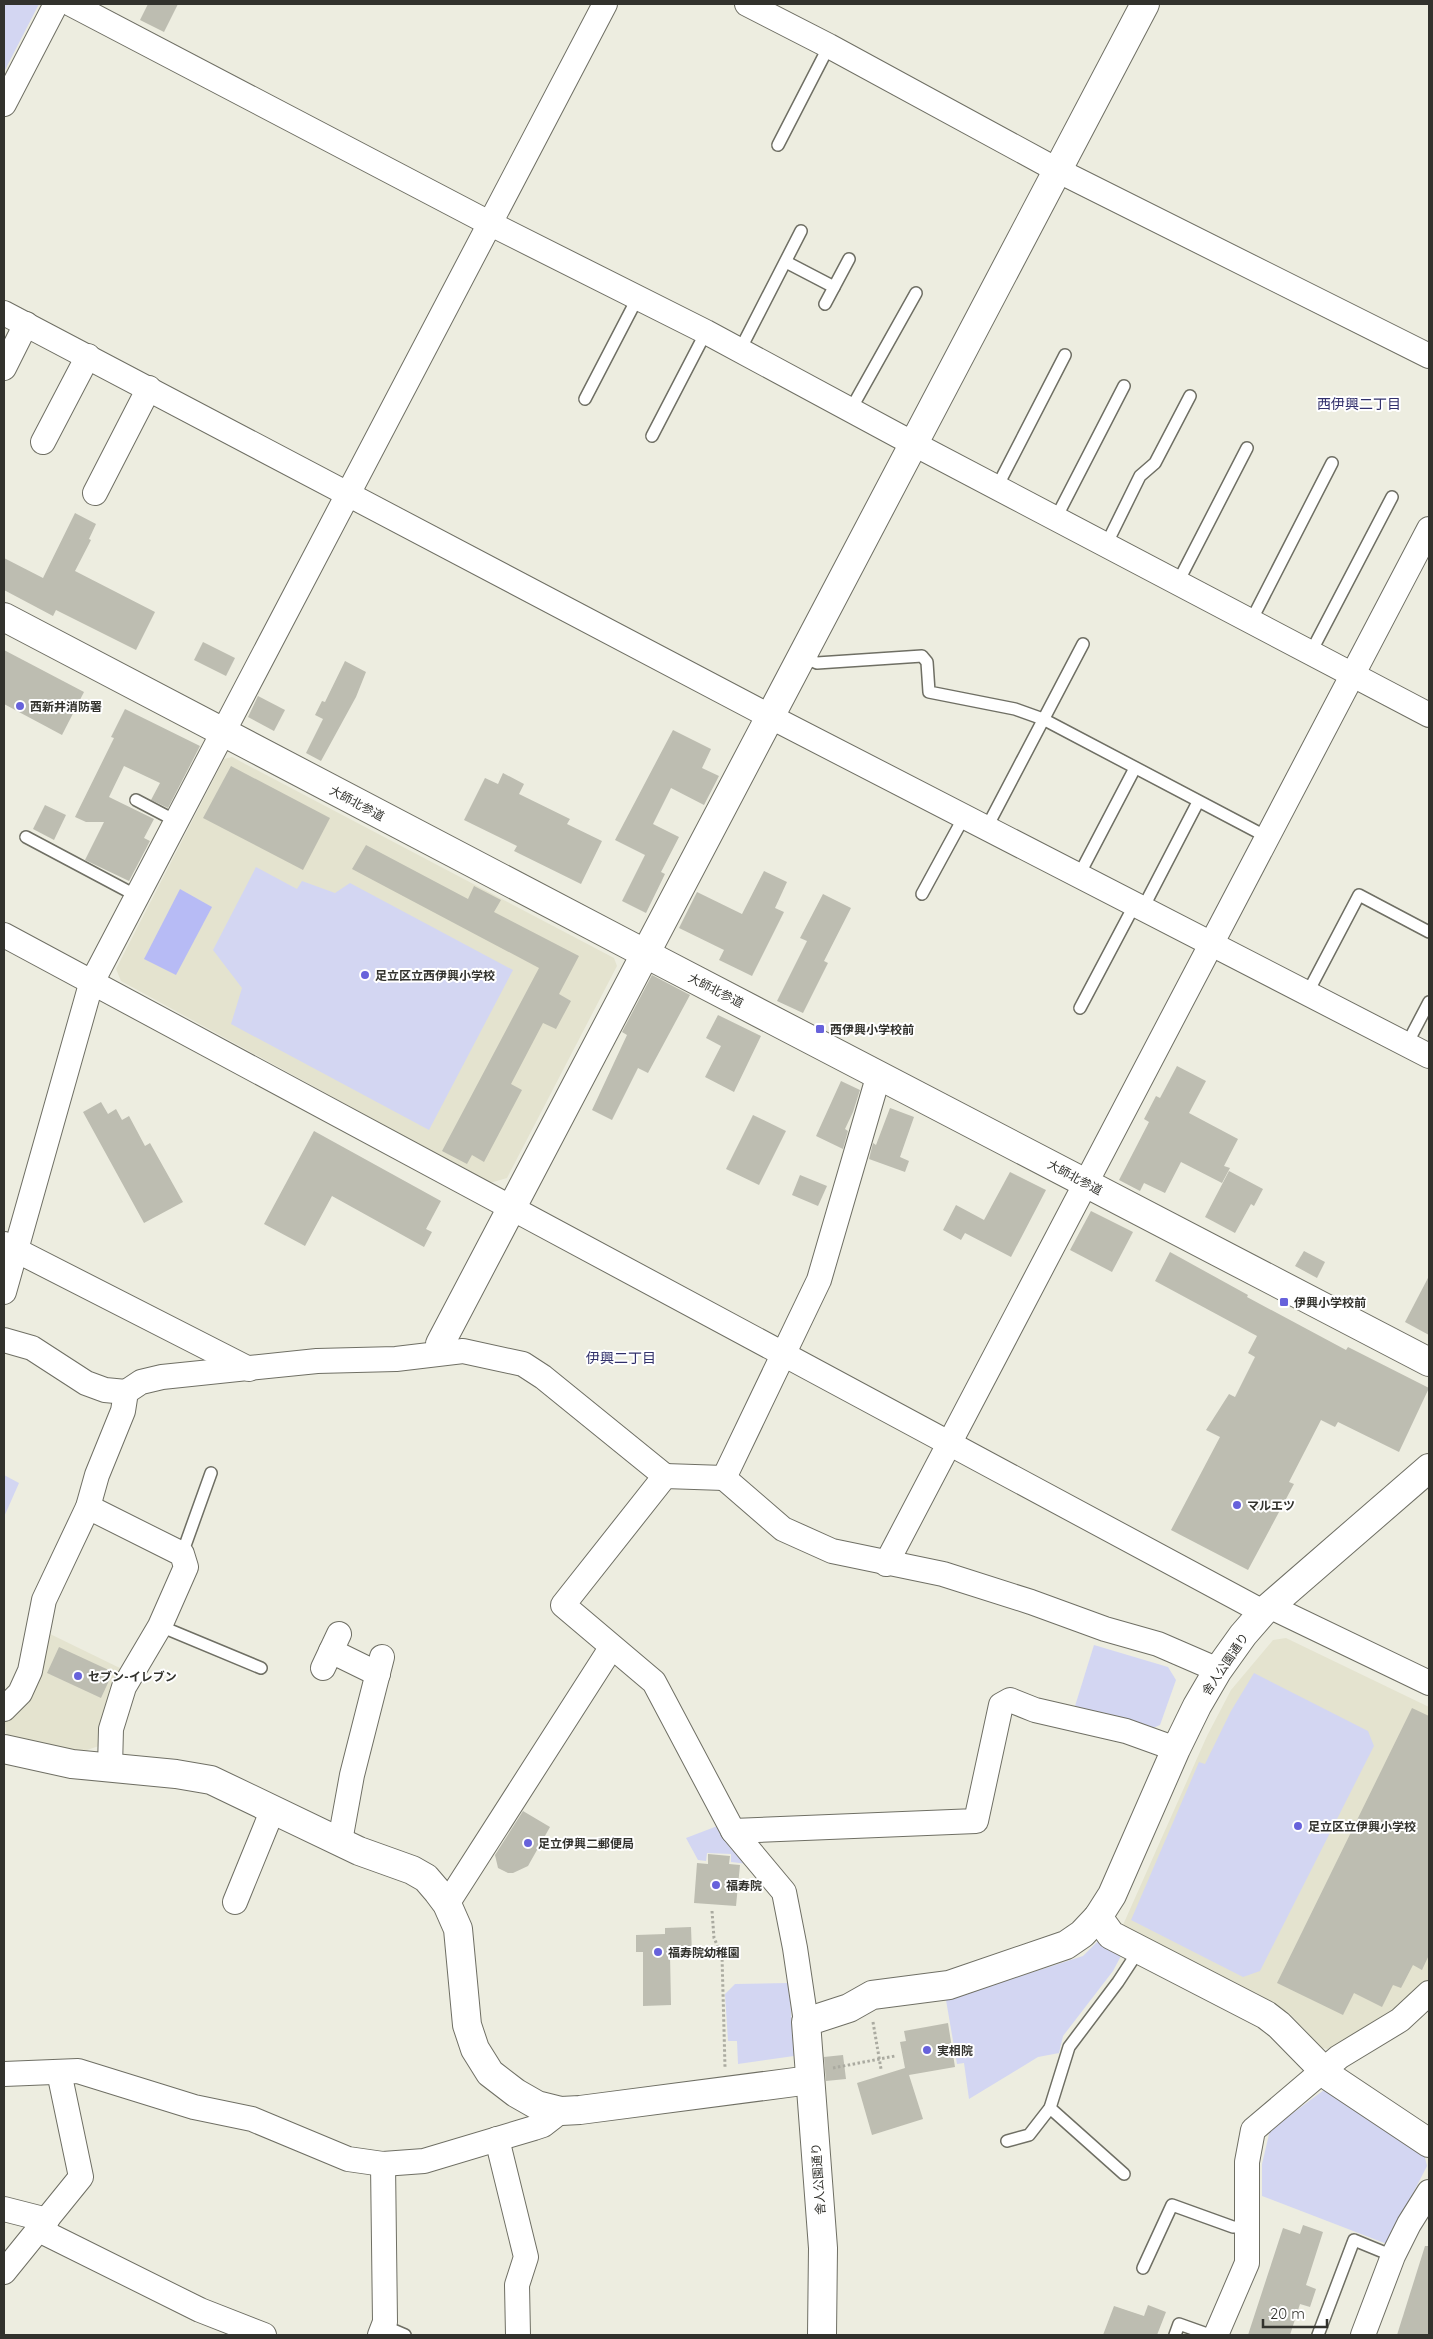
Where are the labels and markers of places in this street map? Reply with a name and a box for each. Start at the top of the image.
place label: 西新井消防署 [30,699,102,714]
marker: 西新井消防署 [14,700,26,712]
place label: 足立区立西伊興小学校 [375,968,495,983]
marker: 足立区立西伊興小学校 [359,969,371,981]
place label: 西伊興小学校前 [830,1022,914,1037]
marker: 西伊興小学校前 [814,1023,826,1035]
place label: 伊興小学校前 [1294,1295,1366,1310]
marker: 伊興小学校前 [1278,1296,1290,1308]
place label: マルエツ [1247,1498,1295,1513]
marker: マルエツ [1231,1499,1243,1511]
place label: セブン-イレブン [88,1669,177,1684]
marker: セブン-イレブン [72,1670,84,1682]
place label: 足立区立伊興小学校 [1308,1819,1416,1834]
marker: 足立区立伊興小学校 [1292,1820,1304,1832]
place label: 足立伊興二郵便局 [538,1836,634,1851]
marker: 足立伊興二郵便局 [522,1837,534,1849]
place label: 福寿院 [726,1878,762,1893]
marker: 福寿院 [710,1879,722,1891]
place label: 福寿院幼稚園 [668,1945,740,1960]
marker: 福寿院幼稚園 [652,1946,664,1958]
place label: 実相院 [937,2043,973,2058]
marker: 実相院 [921,2044,933,2056]

